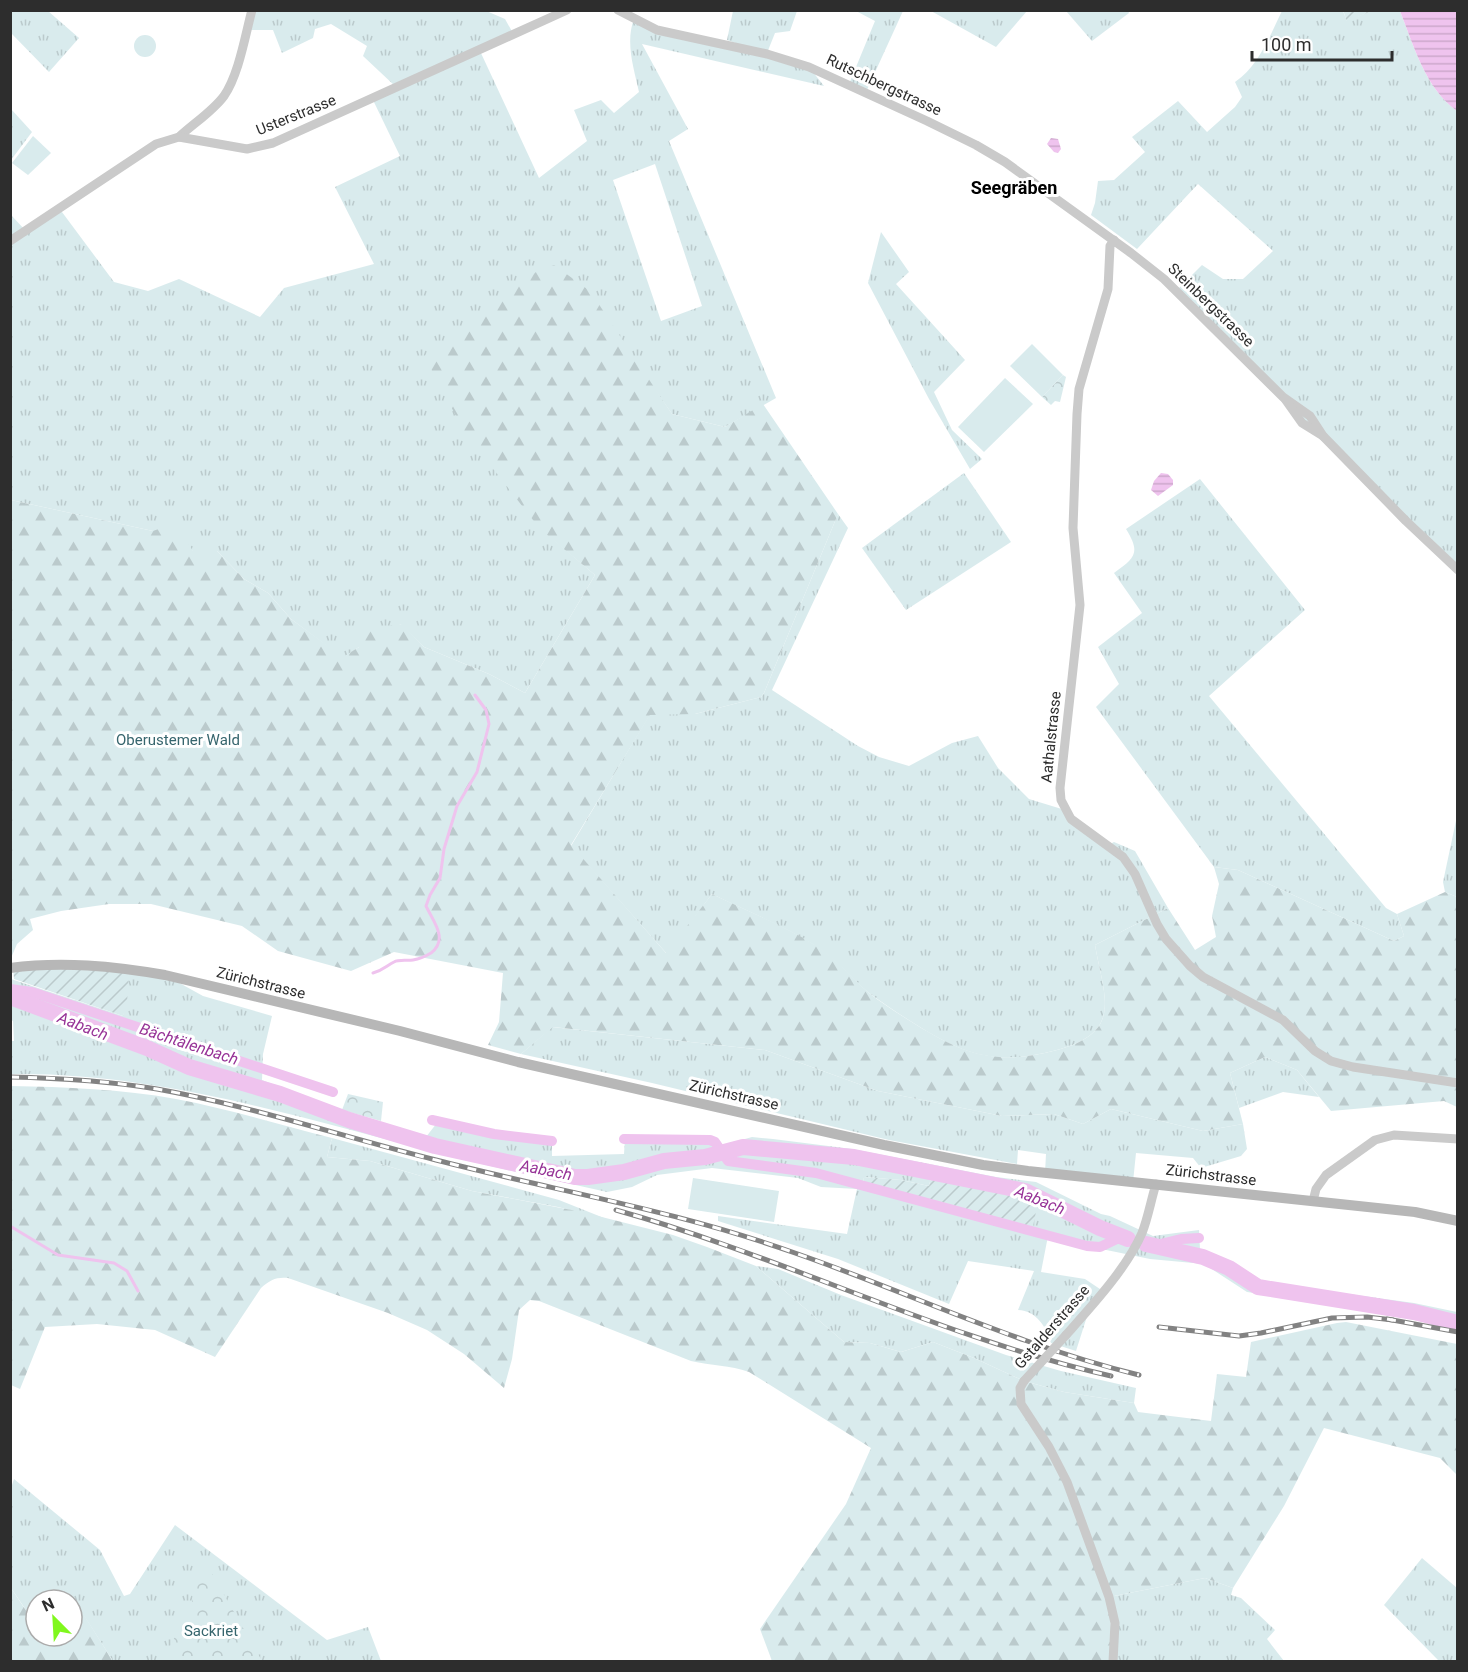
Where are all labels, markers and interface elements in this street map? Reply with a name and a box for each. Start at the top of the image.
scale bar [1252,24,1392,62]
text: 100 m [1261,34,1312,55]
street label: Rutschbergstrasse [824,50,945,120]
street label: Usterstrasse [253,91,339,139]
district label: Seegräben [971,177,1057,198]
street label: Steinbergstrasse [1164,259,1258,351]
street label: Aathalstrasse [1037,690,1065,784]
park label: Oberustemer Wald [116,731,240,749]
street label: Zürichstrasse [215,963,307,1003]
water label: Aabach [54,1007,111,1044]
water label: Bächtälenbach [137,1019,241,1069]
street label: Zürichstrasse [688,1076,780,1114]
water label: Aabach [517,1155,574,1184]
street label: Zürichstrasse [1165,1161,1257,1189]
water label: Aabach [1011,1181,1068,1219]
street label: Gstalderstrasse [1011,1281,1093,1373]
north arrow [24,1588,84,1648]
text: N [39,1594,57,1616]
park label: Sackriet [184,1622,238,1640]

